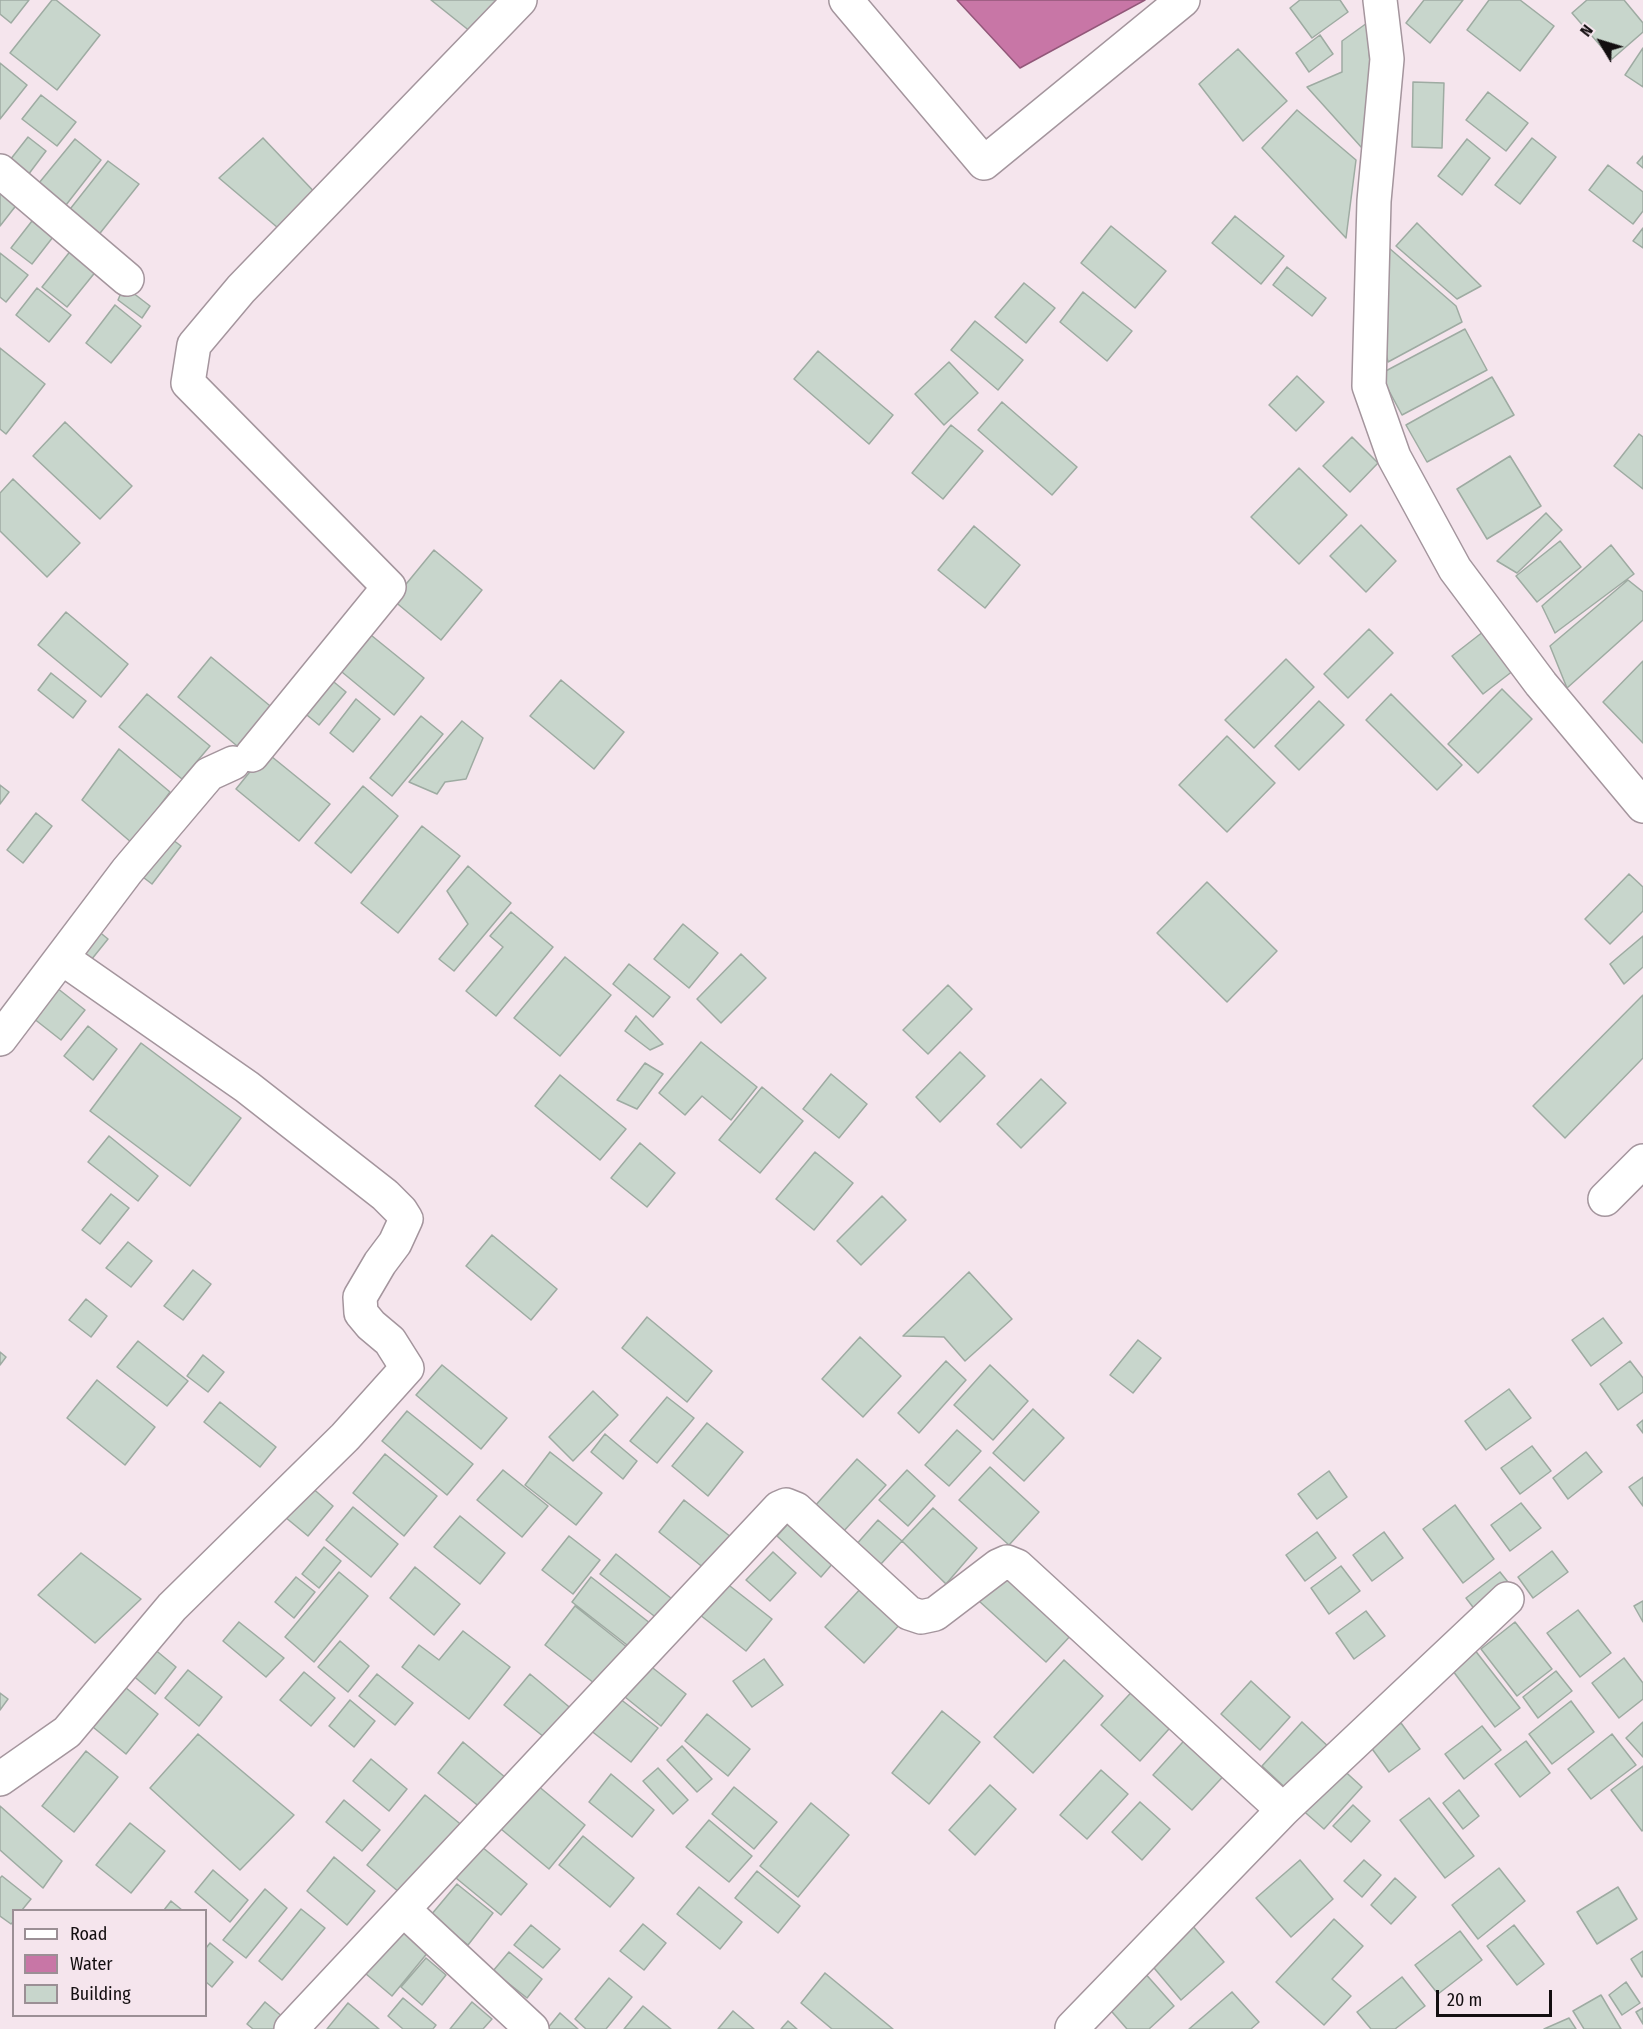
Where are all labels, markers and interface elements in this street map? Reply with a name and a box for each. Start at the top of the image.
north arrow [1571,12,1631,72]
text: N [1576,21,1597,40]
legend [12,1909,207,2017]
text: Road [70,1923,107,1945]
text: Water [70,1953,113,1975]
scale bar [1439,1978,1554,2016]
text: Building [70,1983,131,2005]
text: 20 m [1447,1989,1482,2011]

